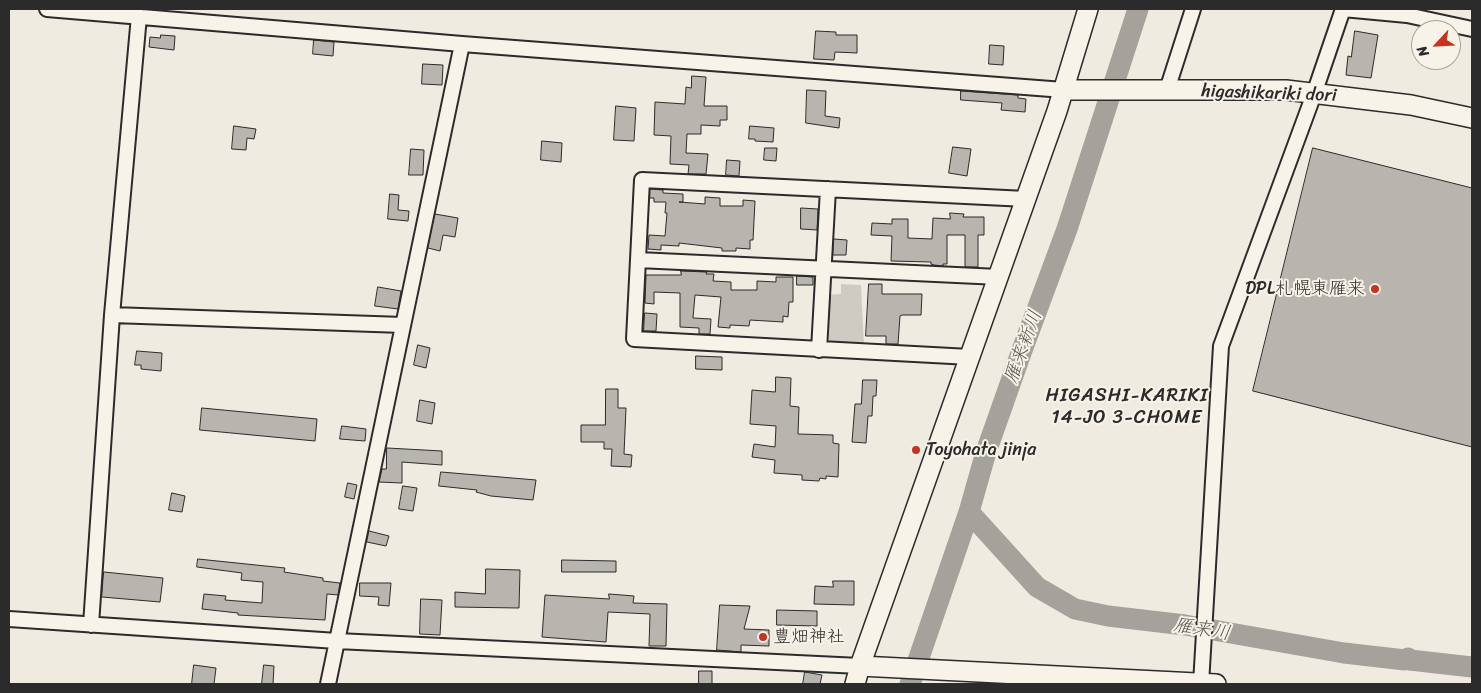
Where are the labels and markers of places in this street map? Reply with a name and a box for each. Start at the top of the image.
place label: DPL札幌東雁来 [1245,278,1365,300]
marker: DPL札幌東雁来 [1369,283,1381,295]
place label: Toyohata jinja [926,439,1036,461]
marker: Toyohata jinja [910,444,922,456]
place label: 豊畑神社 [773,626,845,648]
marker: 豊畑神社 [757,631,769,643]

